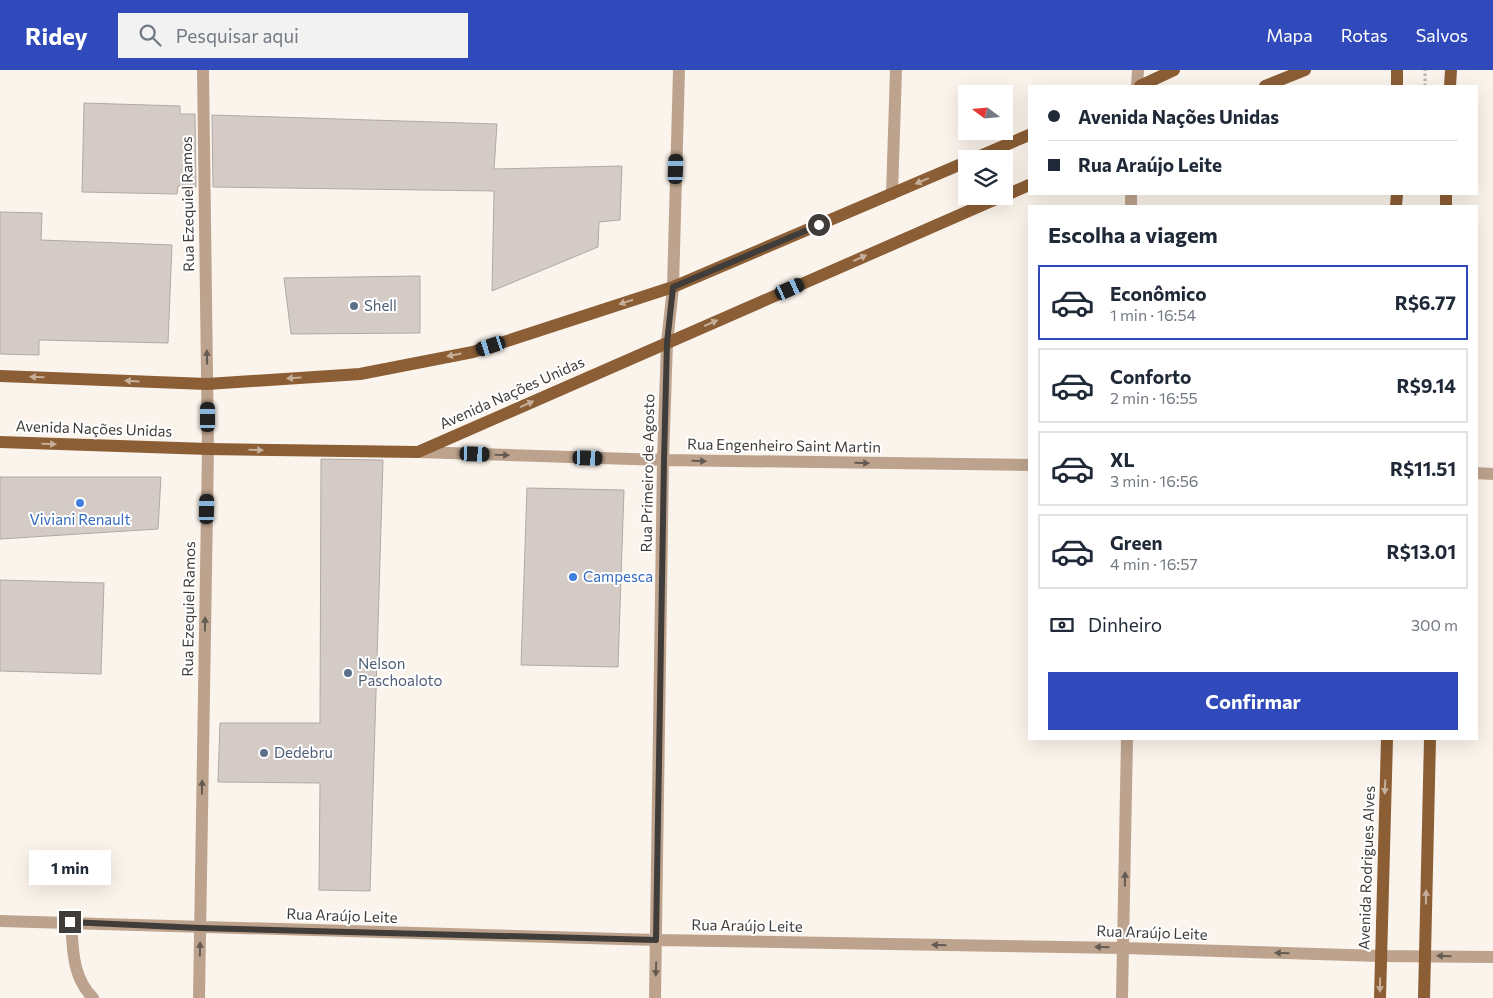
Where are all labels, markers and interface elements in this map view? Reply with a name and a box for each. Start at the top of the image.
search box [118,13,468,58]
text: Ridey [25,21,88,50]
icon: search [136,21,164,49]
text: Pesquisar aqui [176,24,299,47]
text: Mapa [1266,24,1313,46]
text: Rotas [1341,24,1388,46]
text: Salvos [1416,24,1468,46]
north arrow [958,85,1012,140]
map controls [958,85,1013,205]
text: Avenida Nações Unidas [1078,105,1279,128]
street label: Rua Ezequiel Ramos [177,136,197,272]
button: layers [958,150,1013,205]
text: Rua Araújo Leite [1078,153,1222,176]
car [667,154,684,184]
one-way arrow [915,178,929,186]
route start [808,214,830,236]
text: Escolha a viagem [1048,221,1218,248]
one-way arrow [853,254,867,262]
car [773,276,806,302]
icon: car [1050,280,1095,325]
text: Econômico [1110,282,1207,305]
text: R$6.77 [1395,291,1456,314]
place label: Shell [364,296,397,314]
one-way arrow [619,299,634,306]
marker: Shell [348,300,360,312]
text: 1 min · 16:54 [1110,305,1196,324]
one-way arrow [704,319,718,327]
car [474,334,507,358]
one-way arrow [203,349,211,365]
street label: Avenida Nações Unidas [436,352,587,432]
one-way arrow [446,352,462,360]
icon: car [1050,363,1095,408]
text: Conforto [1110,365,1191,388]
one-way arrow [29,373,45,381]
text: R$9.14 [1397,374,1456,397]
one-way arrow [286,375,302,383]
one-way arrow [123,376,139,384]
text: 2 min · 16:55 [1110,388,1198,407]
street label: Rua Primeiro de Agosto [637,393,657,553]
one-way arrow [520,400,534,408]
car [200,402,215,432]
street label: Avenida Nações Unidas [15,416,173,440]
street label: Rua Engenheiro Saint Martin [687,434,881,456]
one-way arrow [41,440,57,448]
one-way arrow [249,446,265,454]
car [459,446,490,462]
icon: car [1050,446,1095,491]
text: XL [1110,448,1135,471]
car [572,450,603,466]
one-way arrow [494,451,510,459]
one-way arrow [691,457,707,465]
text: R$11.51 [1390,457,1456,480]
one-way arrow [854,459,870,467]
text: 3 min · 16:56 [1110,471,1199,490]
car [199,494,214,524]
marker: Viviani Renault [74,497,86,509]
place label: Viviani Renault [29,510,131,528]
icon: car [1050,529,1095,574]
text: Green [1110,531,1162,554]
text: R$13.01 [1387,540,1456,563]
street label: Rua Ezequiel Ramos [178,541,198,677]
text: 4 min · 16:57 [1110,554,1198,573]
place label: Campesca [583,567,653,585]
marker: Campesca [567,571,579,583]
icon: cash [1048,611,1076,639]
text: Dinheiro [1088,613,1162,636]
text: 300 m [1411,615,1458,634]
one-way arrow [201,616,209,632]
place label: Nelson Paschoaloto [358,654,443,689]
marker: Nelson Paschoaloto [342,667,354,679]
button: Confirmar [1048,672,1458,730]
place label: Dedebru [274,743,333,761]
marker: Dedebru [258,747,270,759]
one-way arrow [198,779,206,795]
one-way arrow [1381,780,1389,796]
street label: Avenida Rodrigues Alves [1354,785,1378,950]
callout: 1 min [29,850,111,884]
text: 1 min [51,858,89,877]
one-way arrow [1121,871,1129,887]
one-way arrow [1422,889,1430,905]
street label: Rua Araújo Leite [286,904,398,926]
route end [59,911,81,933]
street label: Rua Araújo Leite [691,915,803,935]
street label: Rua Araújo Leite [1096,921,1208,943]
one-way arrow [196,941,204,957]
one-way arrow [931,941,947,949]
one-way arrow [1094,943,1110,951]
one-way arrow [1274,949,1290,957]
one-way arrow [1436,952,1452,960]
one-way arrow [651,961,659,977]
one-way arrow [1376,977,1384,993]

